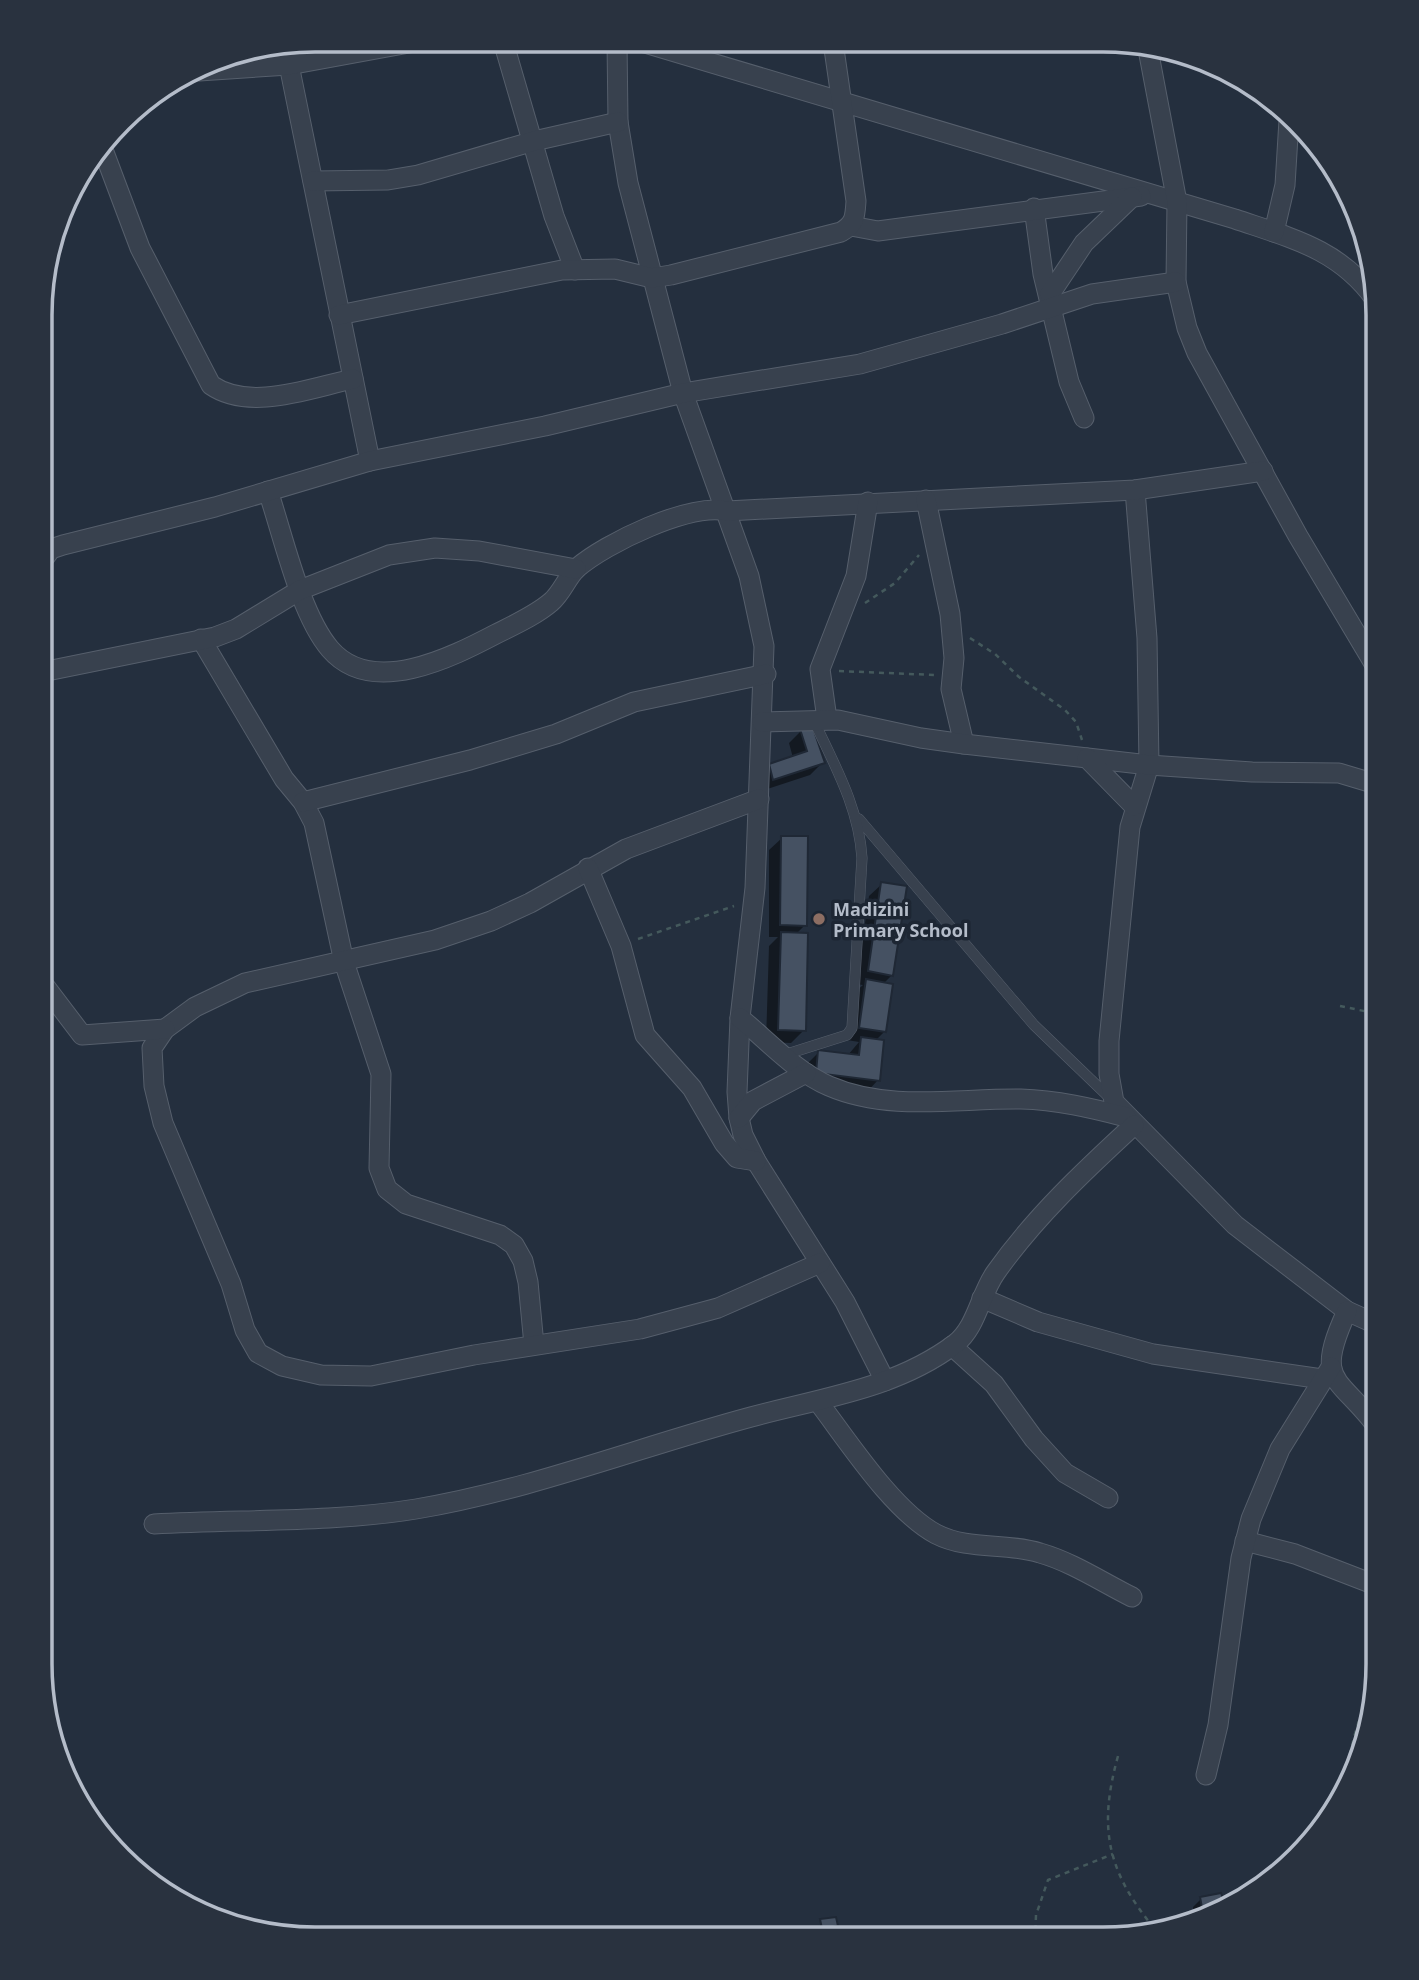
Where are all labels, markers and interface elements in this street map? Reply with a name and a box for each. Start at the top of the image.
place label: Madizini Primary School [833,897,968,942]
marker: Madizini Primary School [811,911,827,927]

